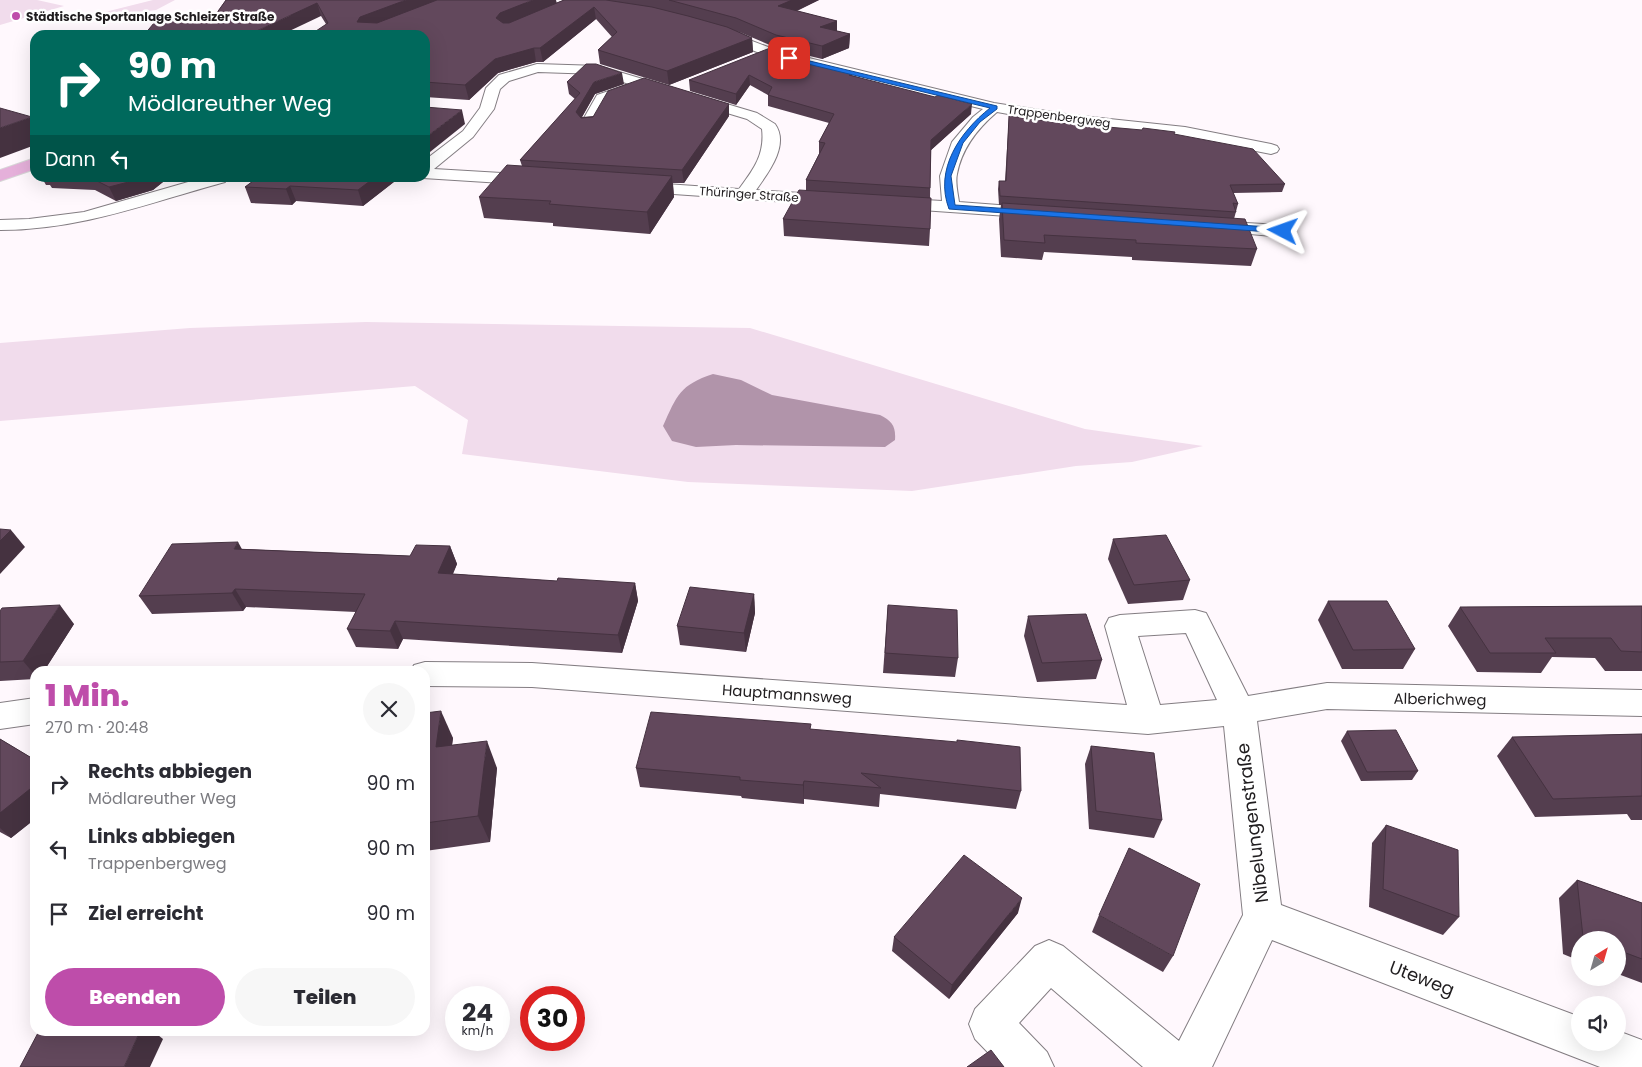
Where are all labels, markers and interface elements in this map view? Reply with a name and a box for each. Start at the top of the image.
place label: Städtische Sportanlage Schleizer Straße [26,8,275,25]
marker: Städtische Sportanlage Schleizer Straße [10,10,22,22]
pin [768,37,810,79]
text: 90 m [128,41,217,90]
icon: arrive [775,44,803,72]
icon: right [45,50,110,115]
text: Mödlareuther Weg [128,88,332,119]
street label: Trappenbergweg [1006,100,1112,132]
icon: left [106,145,134,173]
text: Dann [45,146,96,173]
street label: Thüringer Straße [699,182,799,206]
position arrow [1256,204,1308,256]
text: 1 Min. [45,674,129,717]
street label: Hauptmannsweg [721,679,853,709]
button: close [363,683,415,735]
street label: Alberichweg [1393,688,1487,710]
text: 270 m · 20:48 [45,716,149,739]
street label: Nibelungenstraße [1230,742,1274,904]
text: Rechts abbiegen [88,758,252,785]
icon: right [45,770,73,798]
text: 90 m [366,770,415,797]
text: Mödlareuther Weg [88,787,236,810]
text: Links abbiegen [88,823,235,850]
icon: left [45,835,73,863]
text: 90 m [366,835,415,862]
text: Trappenbergweg [88,852,227,875]
icon: arrive [45,900,73,928]
text: Ziel erreicht [88,900,204,927]
text: 90 m [366,900,415,927]
north arrow [1571,931,1626,986]
map controls [1571,931,1626,1051]
street label: Uteweg [1386,954,1458,1002]
button: Beenden [45,968,225,1026]
button: Teilen [235,968,415,1026]
speed limit sign: 30 [520,986,585,1051]
text: 24 [462,995,493,1030]
button: sound [1571,996,1626,1051]
text: km/h [462,1022,493,1039]

